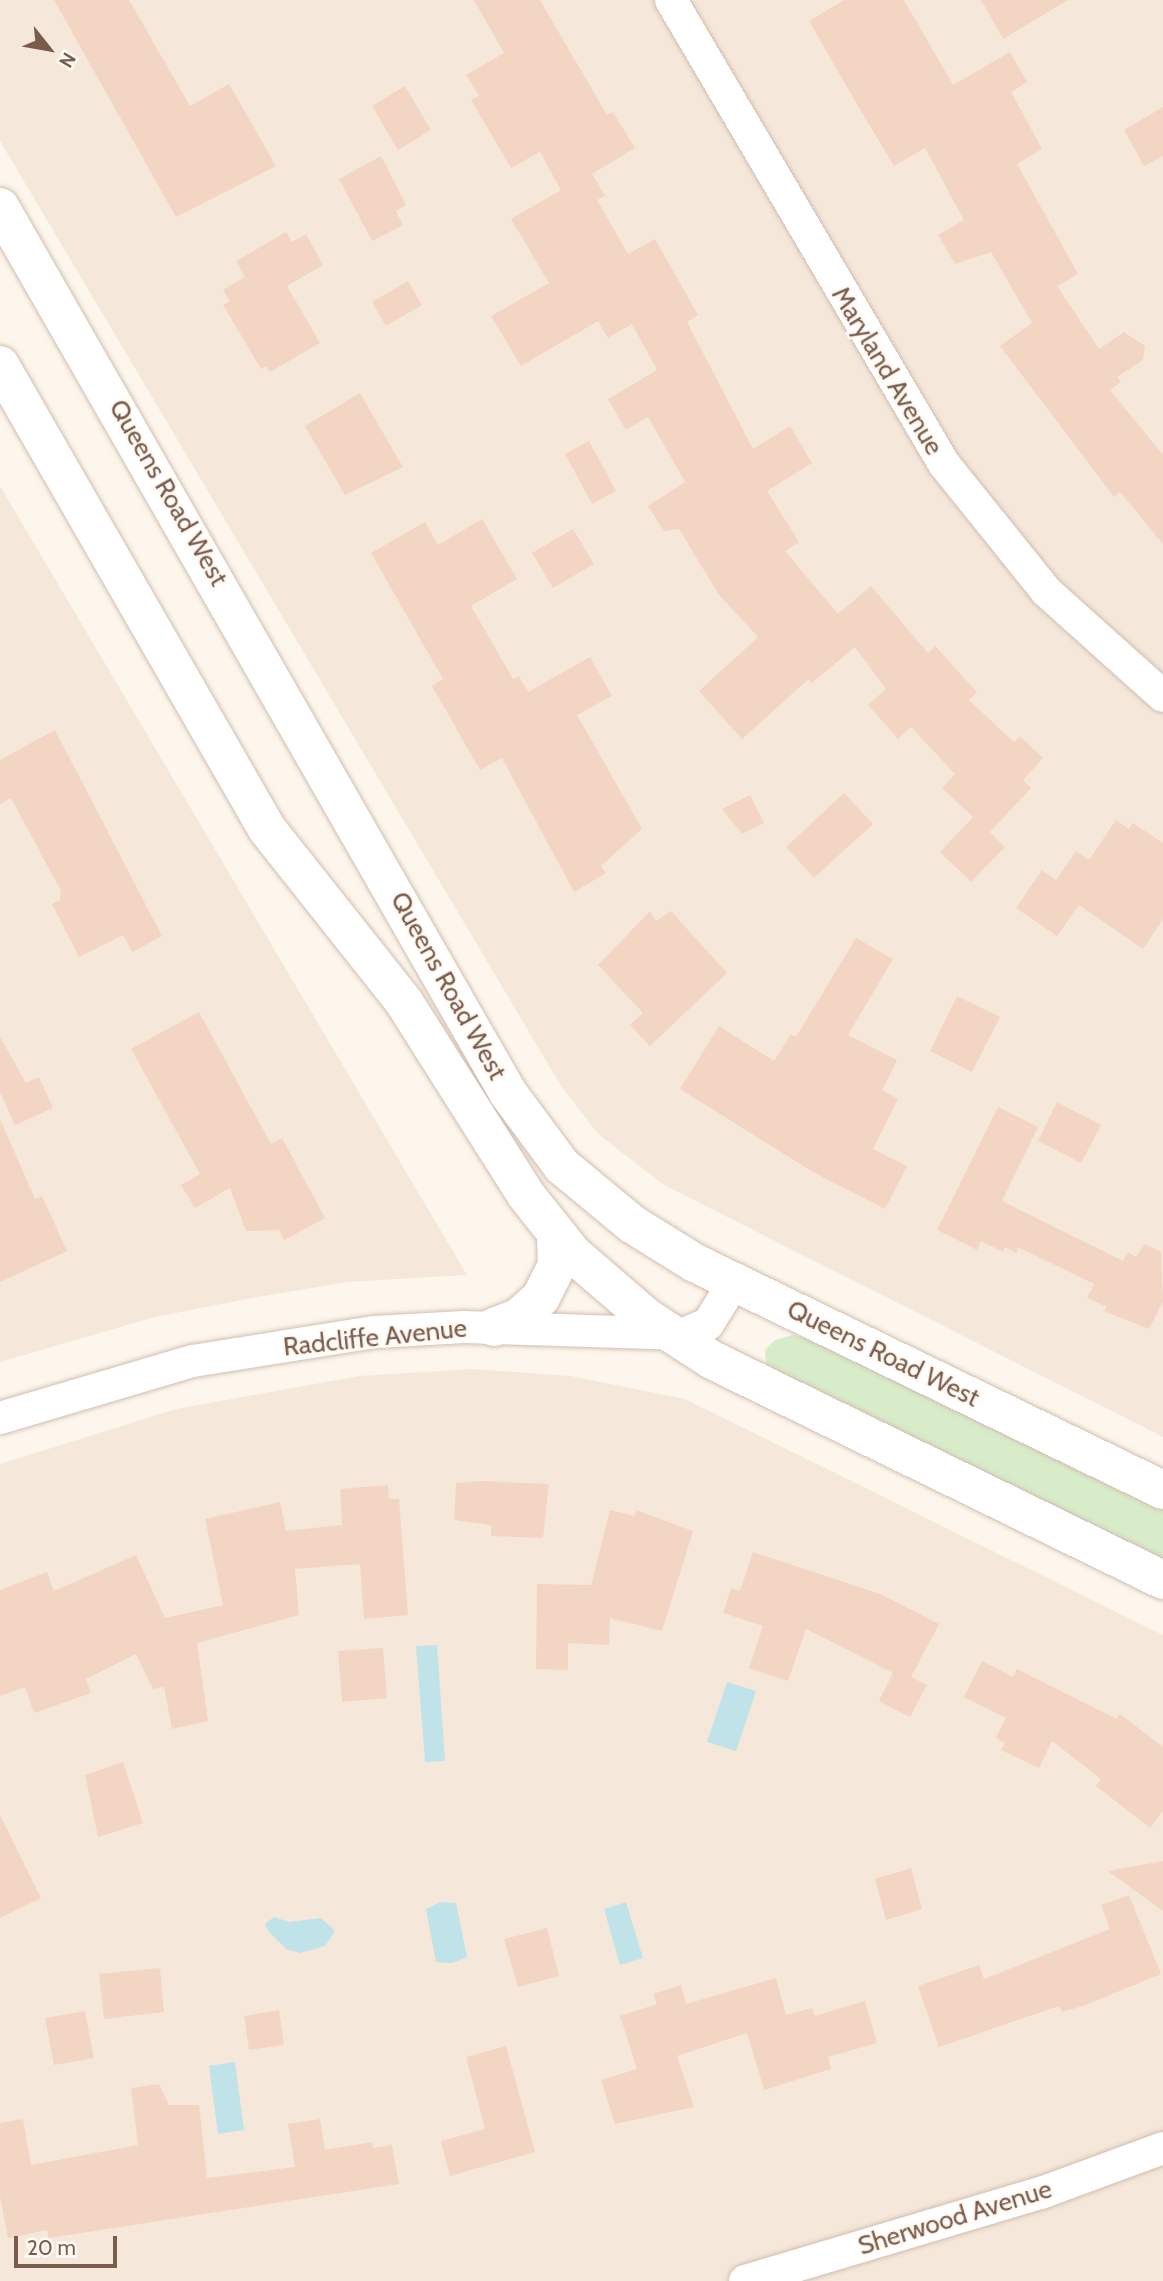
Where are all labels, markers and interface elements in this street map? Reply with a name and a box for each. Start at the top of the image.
north arrow [14,14,84,84]
text: N [54,48,81,72]
street label: Maryland Avenue [825,281,949,461]
street label: Queens Road West [102,394,234,592]
street label: Queens Road West [383,887,513,1085]
street label: Queens Road West [782,1294,984,1414]
street label: Radcliffe Avenue [282,1313,468,1363]
street label: Sherwood Avenue [854,2174,1056,2262]
scale bar [18,2222,121,2266]
text: 20 m [27,2235,76,2260]

